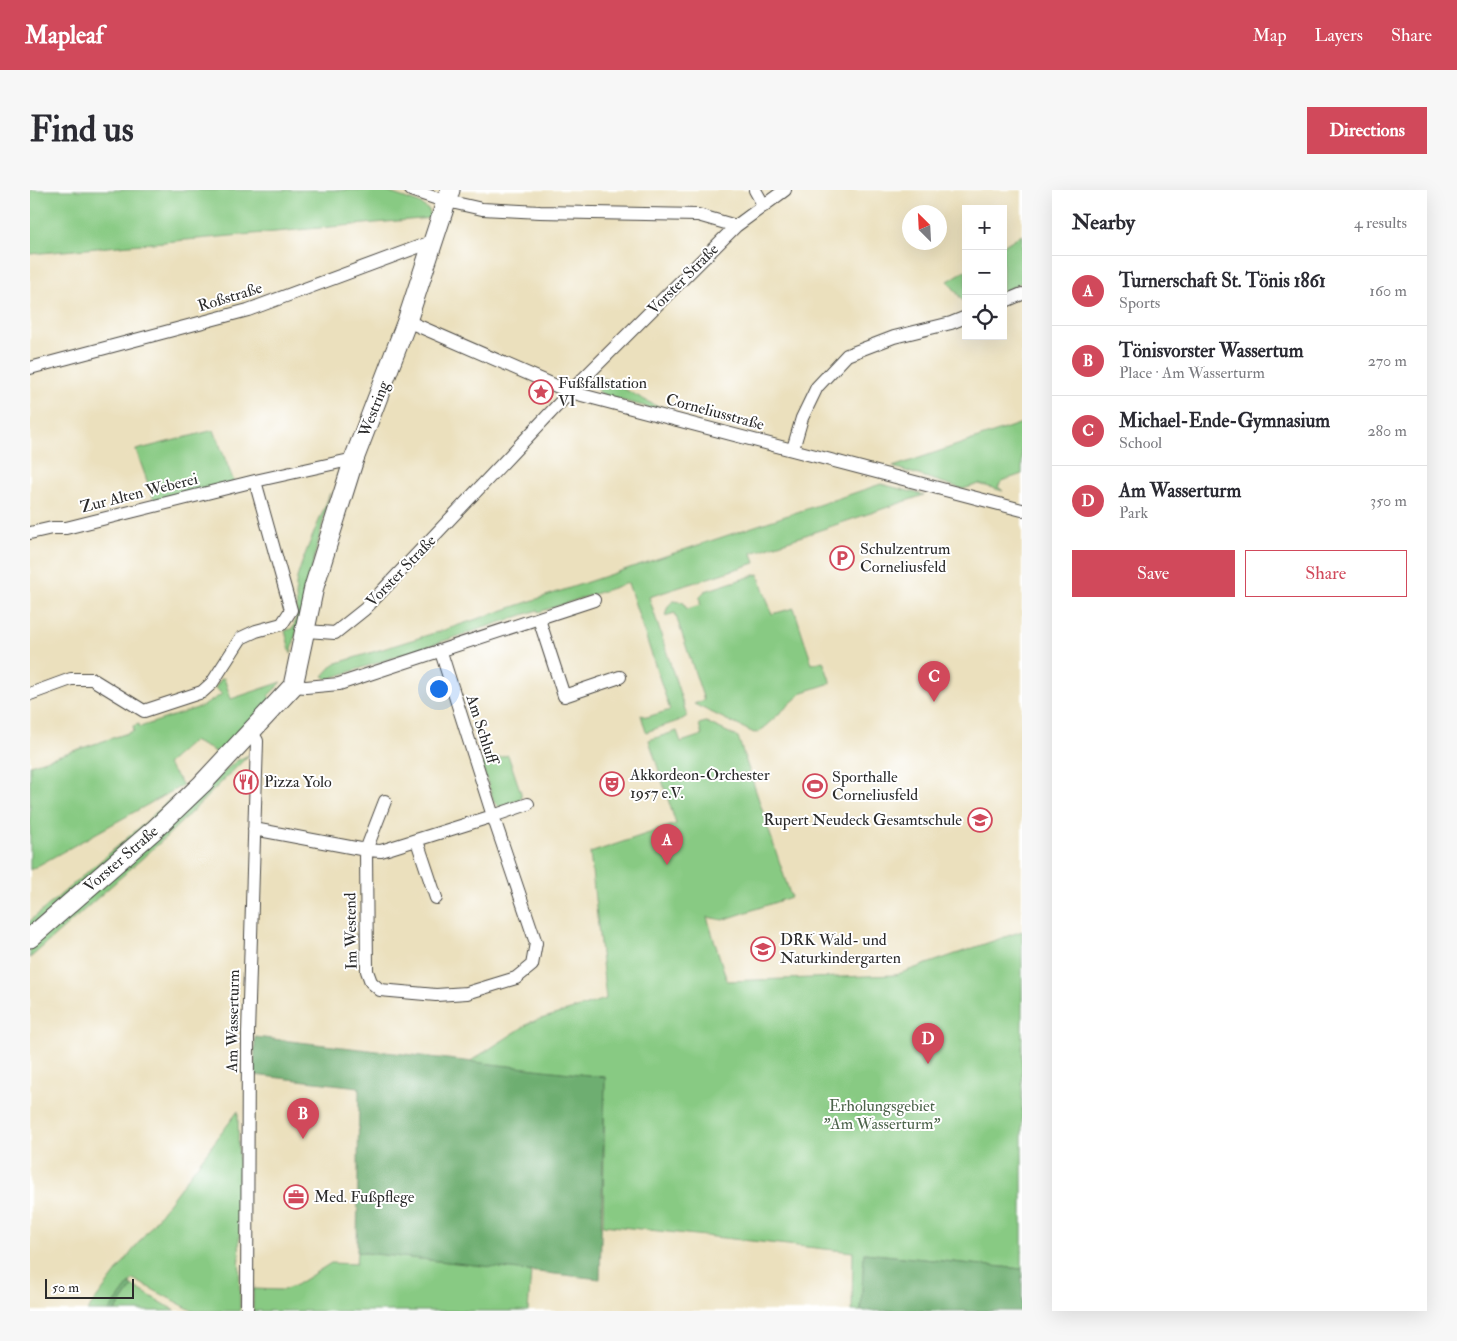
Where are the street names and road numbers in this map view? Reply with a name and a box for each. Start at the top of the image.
street label: Vorster Straße [643,239,723,319]
street label: Roßstraße [195,278,265,316]
street label: Westring [354,377,394,441]
street label: Corneliusstraße [664,389,767,435]
street label: Zur Alten Weberei [78,469,200,517]
street label: Vorster Straße [362,531,440,611]
street label: Am Schluff [461,691,503,769]
street label: Vorster Straße [80,821,163,897]
street label: Im Westend [340,892,362,970]
street label: Am Wasserturm [222,969,244,1074]

